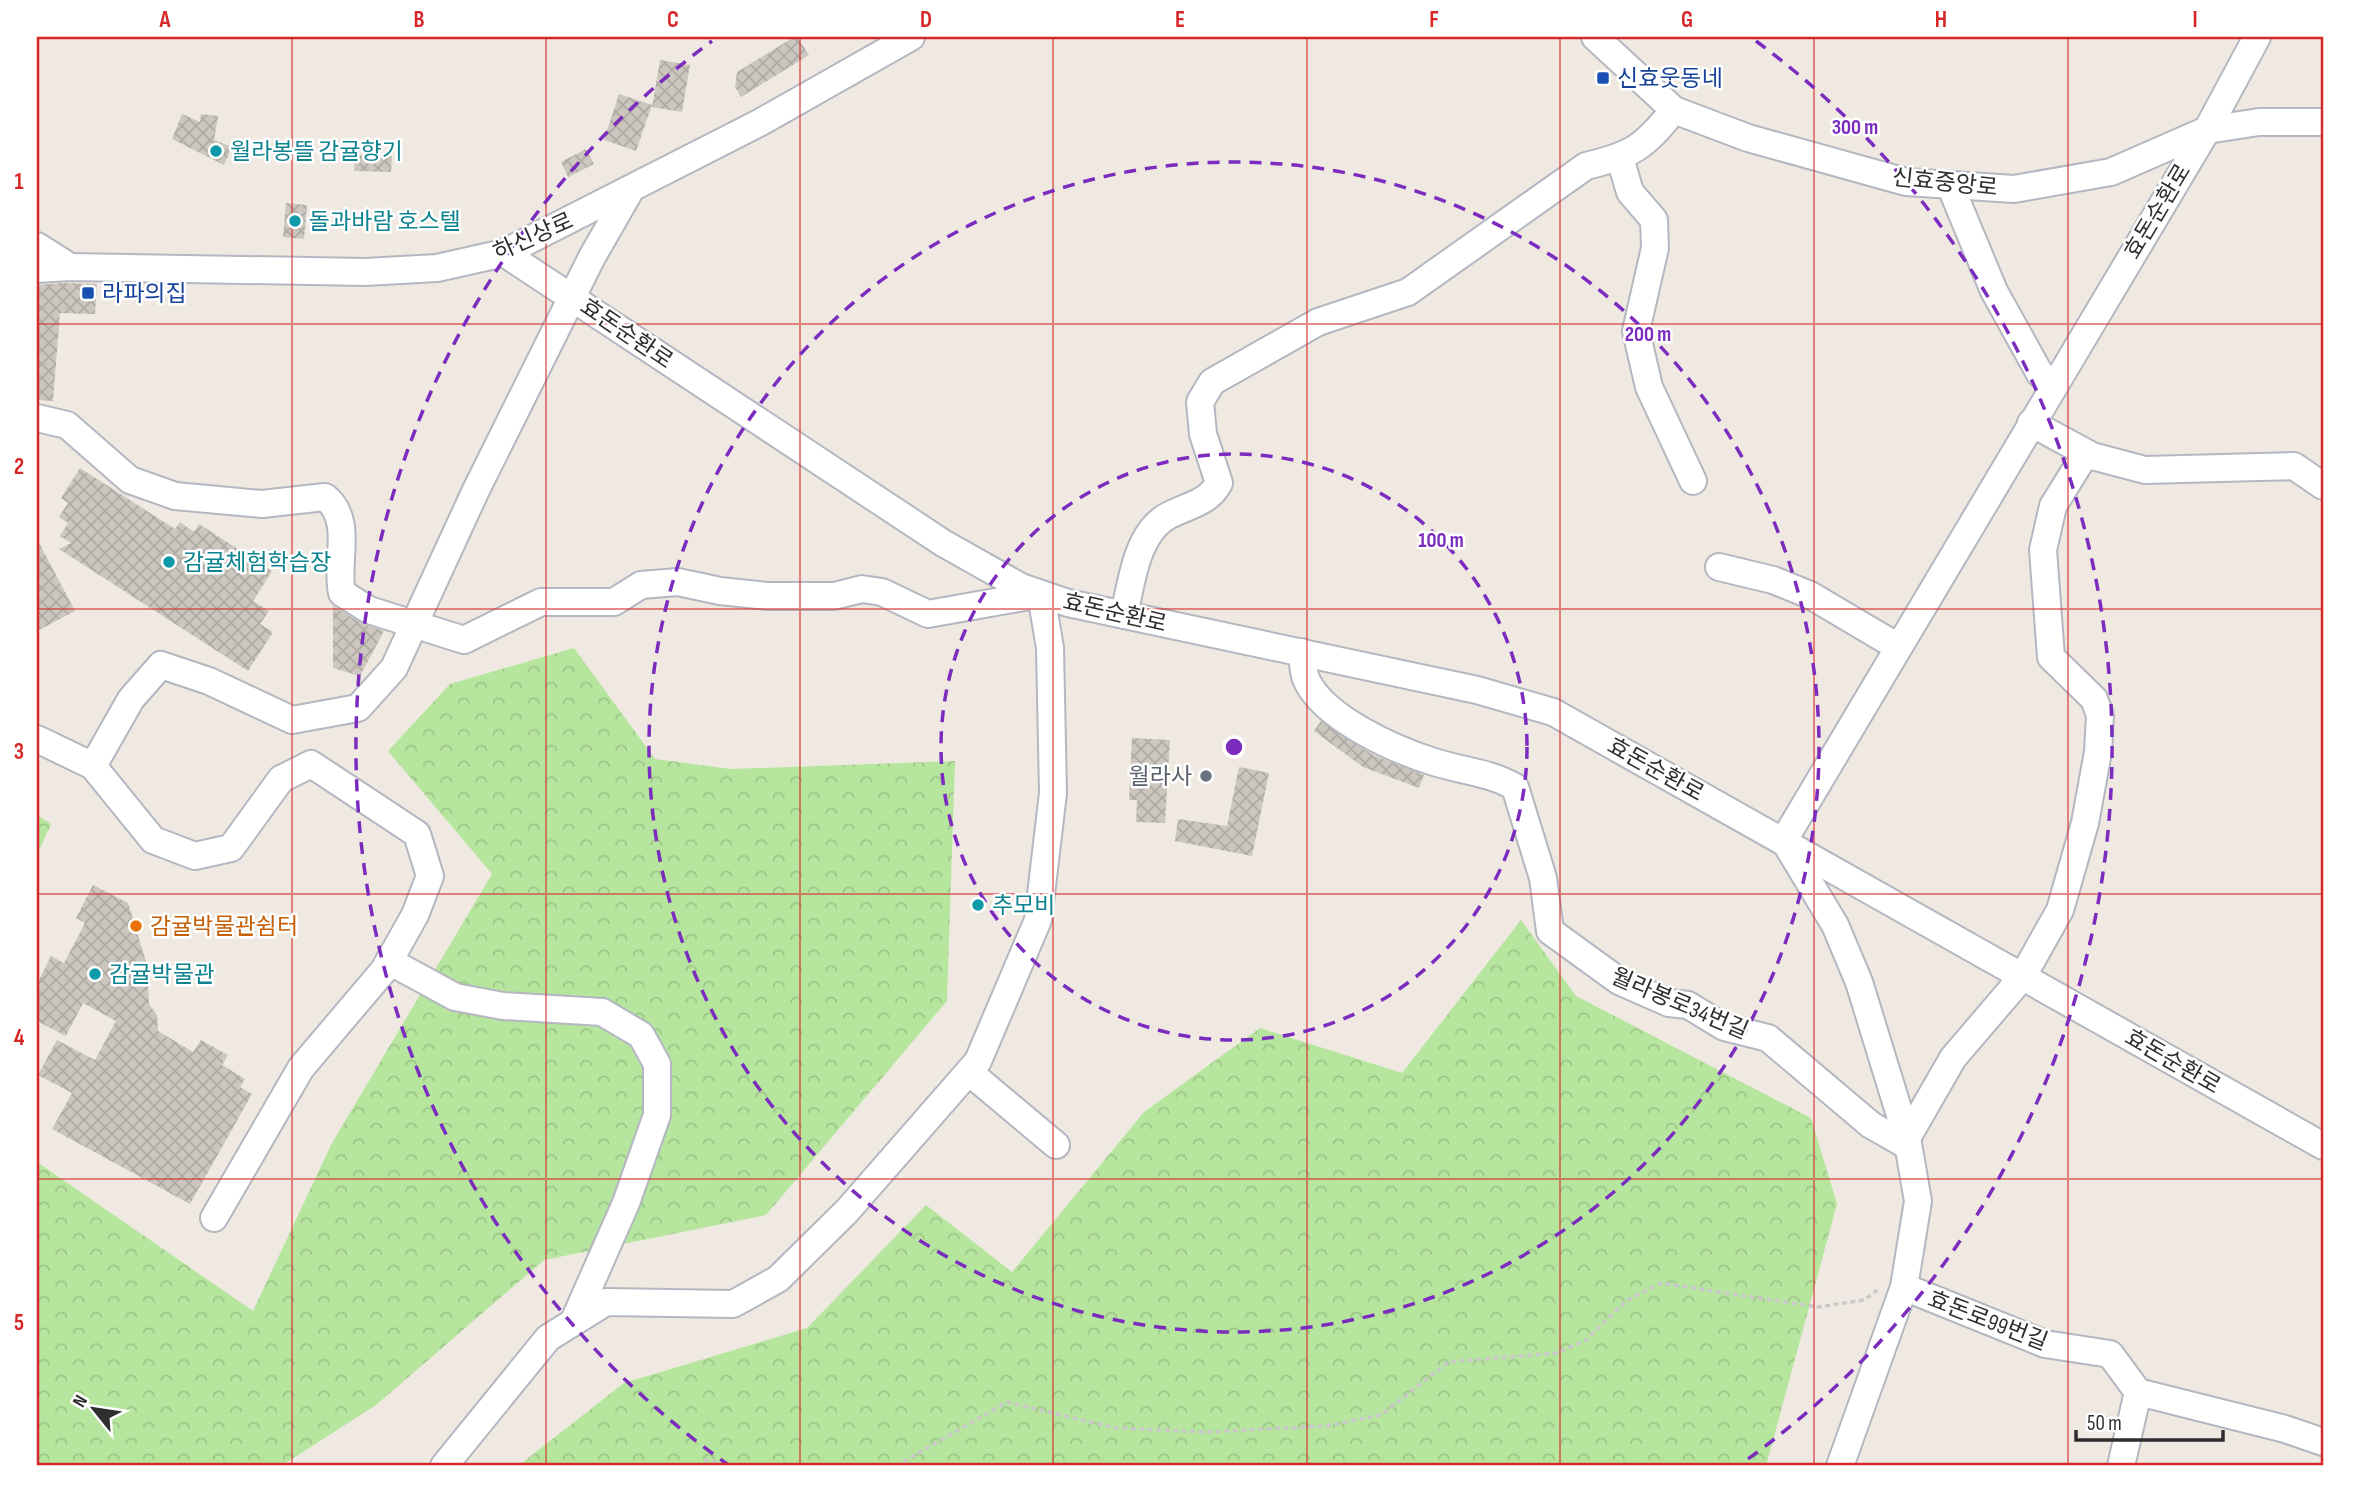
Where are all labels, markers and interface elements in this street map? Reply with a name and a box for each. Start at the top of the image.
text: A [159,6,172,34]
text: B [414,6,425,34]
text: C [667,6,679,34]
text: D [920,6,932,34]
text: E [1175,6,1185,34]
text: F [1429,6,1439,34]
text: G [1681,6,1693,34]
text: H [1935,6,1947,34]
text: I [2192,6,2198,34]
place label: 신효웃동네 [1617,65,1723,93]
marker: 신효웃동네 [1595,70,1611,86]
text: 300 m [1832,115,1878,140]
place label: 월라봉뜰 감귤향기 [230,138,403,166]
marker: 월라봉뜰 감귤향기 [208,143,224,159]
street label: 효돈순환로 [2119,159,2197,264]
street label: 신효중앙로 [1891,164,1999,202]
text: 1 [14,168,24,196]
street label: 하신상로 [489,207,578,267]
place label: 돌과바람 호스텔 [309,208,461,236]
marker: 돌과바람 호스텔 [287,213,303,229]
place label: 라파의집 [102,280,187,308]
marker: 라파의집 [80,285,96,301]
street label: 효돈순환로 [575,293,678,375]
text: 200 m [1625,322,1671,347]
text: 2 [14,453,24,481]
text: 100 m [1418,528,1464,553]
place label: 감귤체험학습장 [183,549,331,577]
marker: 감귤체험학습장 [161,554,177,570]
street label: 효돈순환로 [1060,587,1169,639]
street label: 효돈순환로 [1602,732,1709,808]
centre of rings [1222,735,1246,759]
text: 3 [14,738,24,766]
place label: 월라사 [1129,763,1192,791]
marker: 월라사 [1198,768,1214,784]
place label: 추모비 [992,892,1055,920]
marker: 추모비 [970,897,986,913]
place label: 감귤박물관쉼터 [150,913,298,941]
marker: 감귤박물관쉼터 [128,918,144,934]
place label: 감귤박물관 [109,961,215,989]
street label: 월라봉로34번길 [1607,962,1752,1045]
marker: 감귤박물관 [87,966,103,982]
street label: 효돈순환로 [2120,1023,2225,1100]
text: 4 [14,1024,25,1052]
street label: 효돈로99번길 [1924,1285,2052,1357]
text: 5 [14,1309,24,1337]
north arrow [60,1374,130,1444]
text: N [68,1391,93,1411]
scale bar [2076,1398,2224,1442]
text: 50 m [2087,1411,2122,1436]

